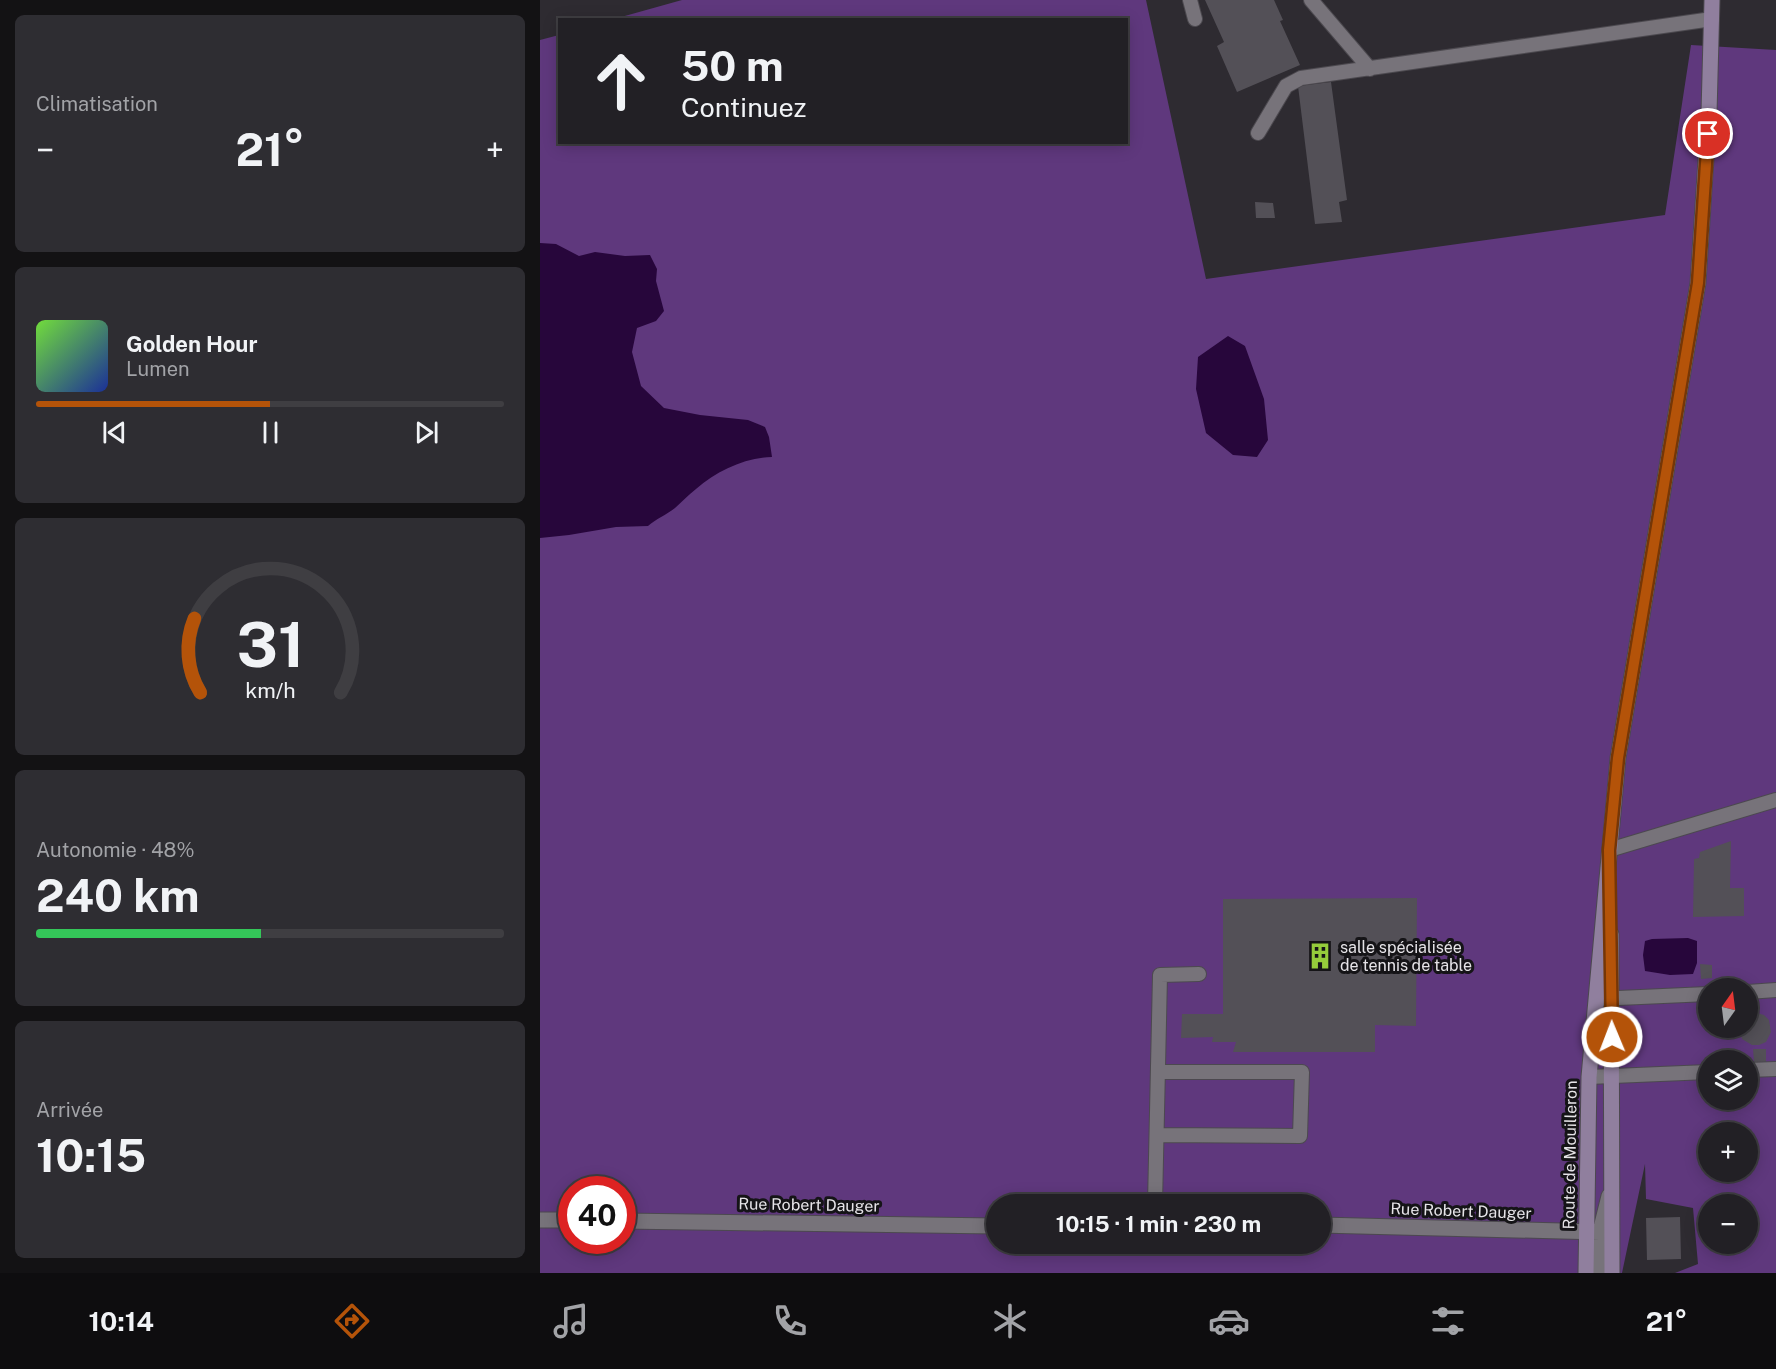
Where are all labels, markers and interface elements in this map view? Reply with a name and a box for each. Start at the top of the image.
text: 50 m [681,41,784,90]
icon: ahead [582,42,660,120]
text: Continuez [681,91,806,123]
text: Climatisation [36,92,158,116]
pin [1682,108,1733,159]
icon: arrive [1691,117,1724,150]
text: 21° [235,123,305,176]
text: − [36,131,54,169]
text: + [486,131,504,169]
text: Golden Hour [126,331,257,357]
text: Lumen [126,357,190,381]
icon: previous [98,416,131,449]
icon: pause [254,416,287,449]
icon: next [410,416,443,449]
text: 31 [236,609,304,682]
text: km/h [245,679,295,704]
text: Autonomie · 48% [36,838,195,862]
text: 240 km [36,869,200,922]
place label: salle spécialisée de tennis de table [1340,938,1472,975]
building icon: salle spécialisée de tennis de table [1305,941,1335,971]
north arrow [1698,978,1758,1038]
map controls [1698,978,1758,1254]
position arrow [1580,1005,1644,1069]
button: layers [1698,1050,1758,1110]
street label: Route de Mouilleron [1559,1080,1581,1230]
text: Arrivée [36,1098,103,1122]
button: + [1698,1122,1758,1182]
text: 10:15 [36,1129,146,1182]
speed limit sign: 40 [558,1176,636,1254]
street label: Rue Robert Dauger [738,1194,880,1216]
button: − [1698,1194,1758,1254]
street label: Rue Robert Dauger [1390,1199,1532,1223]
text: 10:15 · 1 min · 230 m [1056,1211,1261,1237]
icon: directions [331,1300,373,1342]
icon: music [550,1300,592,1342]
icon: phone [769,1300,811,1342]
icon: climate [989,1300,1031,1342]
icon: car [1208,1300,1250,1342]
icon: filters [1427,1300,1469,1342]
text: 10:14 [89,1305,154,1337]
text: 21° [1646,1305,1687,1337]

